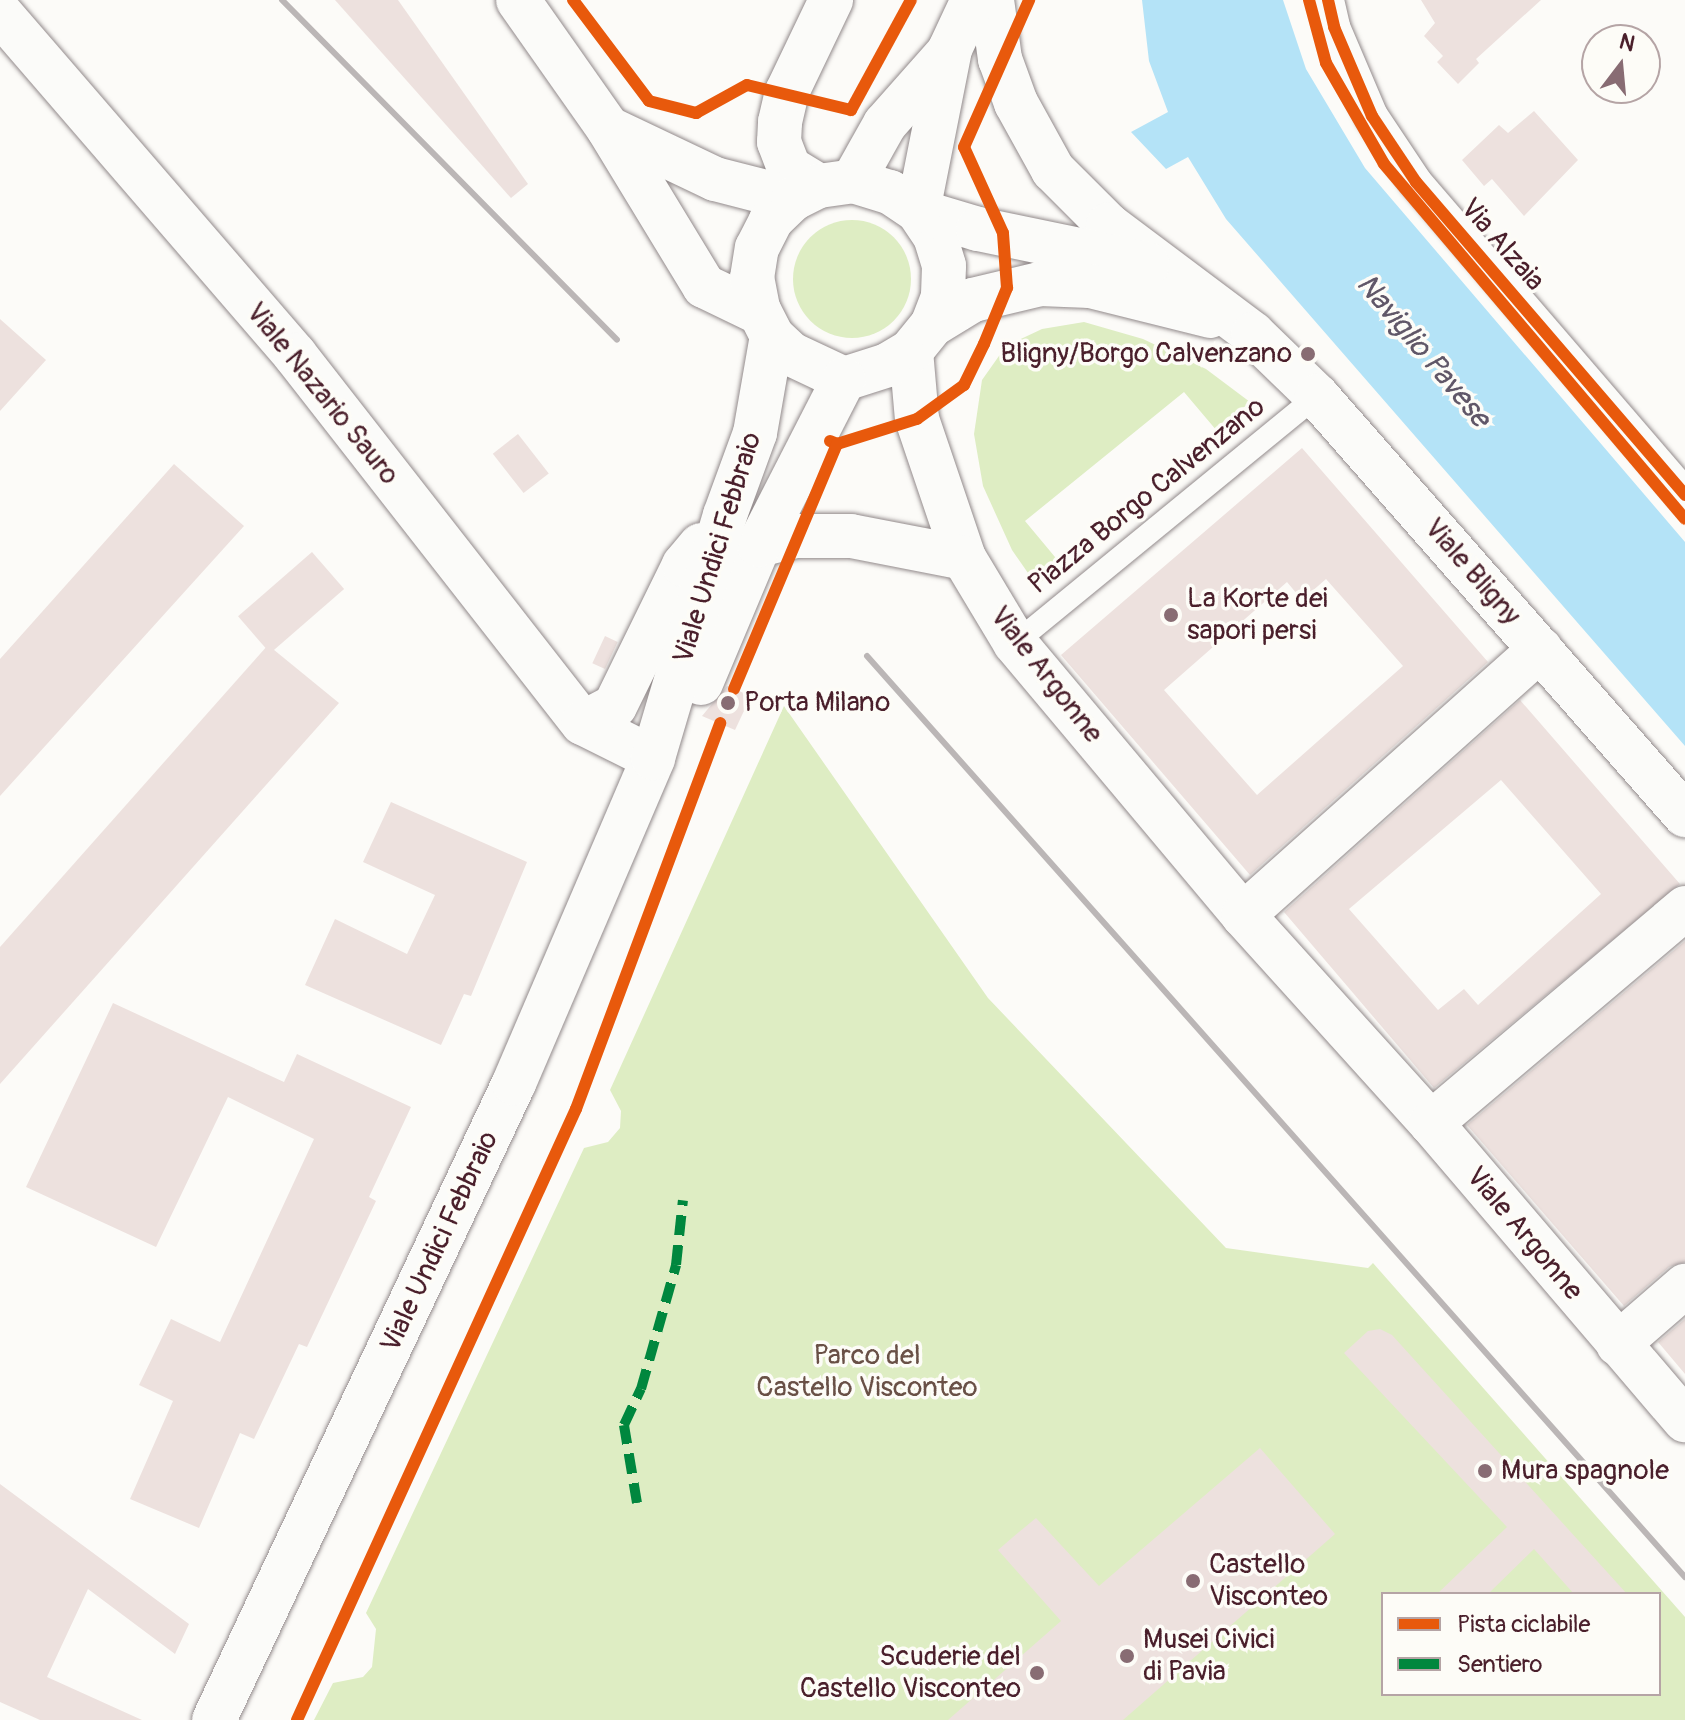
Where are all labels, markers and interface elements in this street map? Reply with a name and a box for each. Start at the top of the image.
north arrow [1581,24,1661,104]
text: N [1616,27,1638,58]
street label: Via Alzaia [1453,192,1551,298]
water label: Naviglio Pavese [1348,267,1498,435]
street label: Viale Nazario Sauro [238,296,406,492]
place label: Bligny/Borgo Calvenzano [1000,337,1292,371]
marker: Bligny/Borgo Calvenzano [1299,345,1317,363]
street label: Piazza Borgo Calvenzano [1022,390,1272,602]
street label: Viale Undici Febbraio [667,428,769,668]
street label: Viale Bligny [1417,512,1527,632]
place label: La Korte dei sapori persi [1187,582,1328,648]
street label: Viale Argonne [982,600,1110,750]
marker: La Korte dei sapori persi [1162,606,1180,624]
place label: Porta Milano [744,686,890,720]
marker: Porta Milano [719,694,737,712]
street label: Viale Undici Febbraio [374,1126,506,1358]
street label: Viale Argonne [1458,1160,1590,1308]
park label: Parco del Castello Visconteo [756,1339,978,1405]
place label: Mura spagnole [1501,1454,1669,1488]
marker: Mura spagnole [1476,1462,1494,1480]
place label: Castello Visconteo [1209,1548,1328,1614]
marker: Castello Visconteo [1184,1572,1202,1590]
legend [1381,1592,1661,1696]
text: Pista ciclabile [1457,1610,1590,1639]
place label: Musei Civici di Pavia [1143,1623,1275,1689]
place label: Scuderie del Castello Visconteo [800,1640,1021,1706]
marker: Musei Civici di Pavia [1118,1647,1136,1665]
text: Sentiero [1457,1650,1542,1679]
marker: Scuderie del Castello Visconteo [1028,1664,1046,1682]

